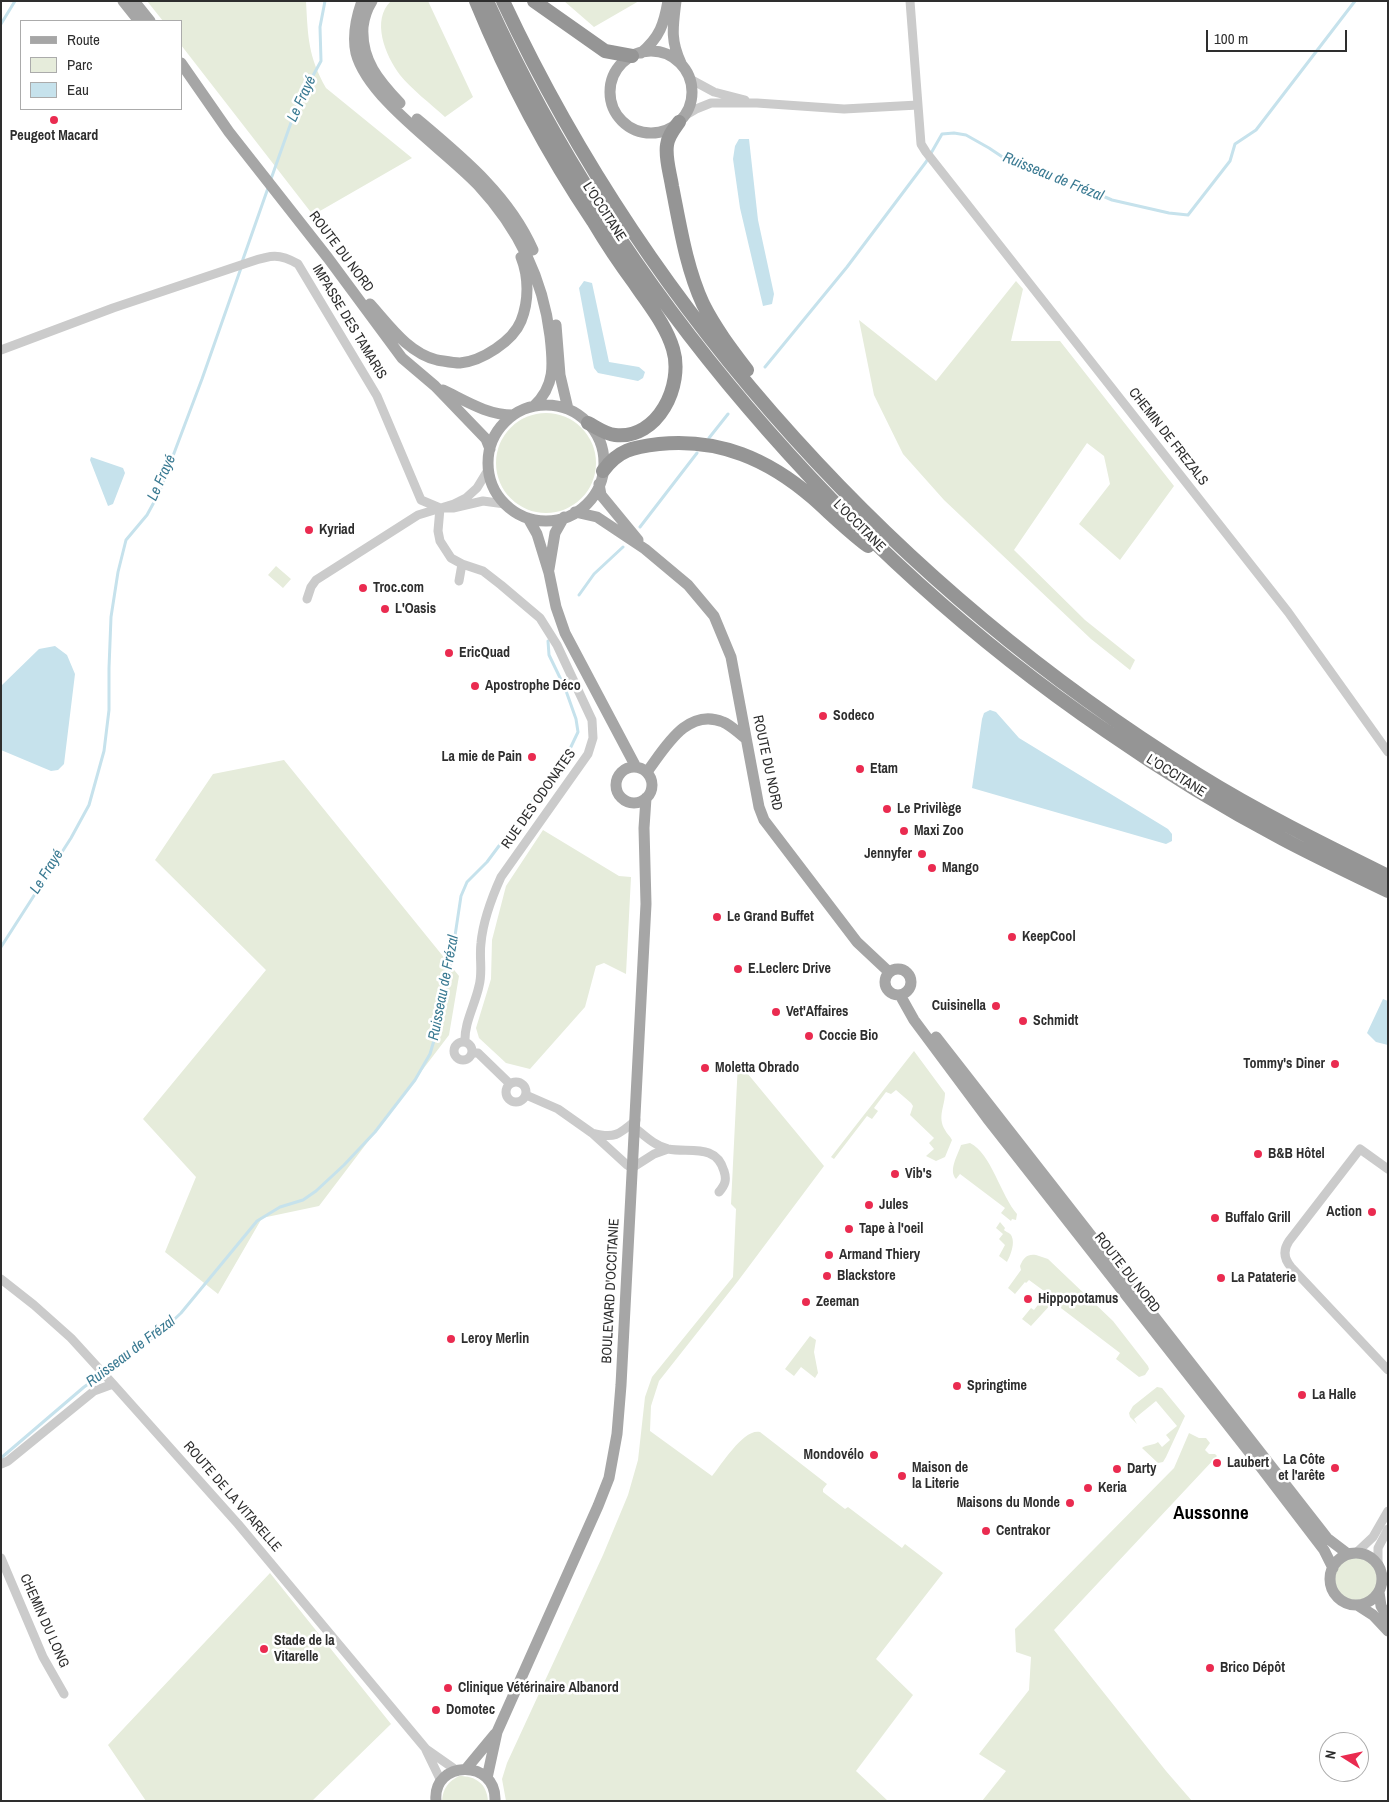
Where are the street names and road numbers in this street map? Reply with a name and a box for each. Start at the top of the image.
street label: L'OCCITANE [579,179,629,245]
street label: ROUTE DU NORD [305,208,377,296]
street label: IMPASSE DES TAMARIS [308,262,390,382]
street label: CHEMIN DE FREZALS [1125,385,1211,489]
street label: L'OCCITANE [829,496,889,556]
street label: ROUTE DU NORD [749,714,785,812]
street label: RUE DES ODONATES [498,746,580,852]
street label: L'OCCITANE [1143,751,1209,801]
street label: BOULEVARD D'OCCITANIE [599,1218,623,1364]
street label: ROUTE DU NORD [1091,1230,1163,1316]
street label: ROUTE DE LA VITARELLE [179,1438,285,1556]
street label: CHEMIN DU LONG [16,1572,72,1670]

